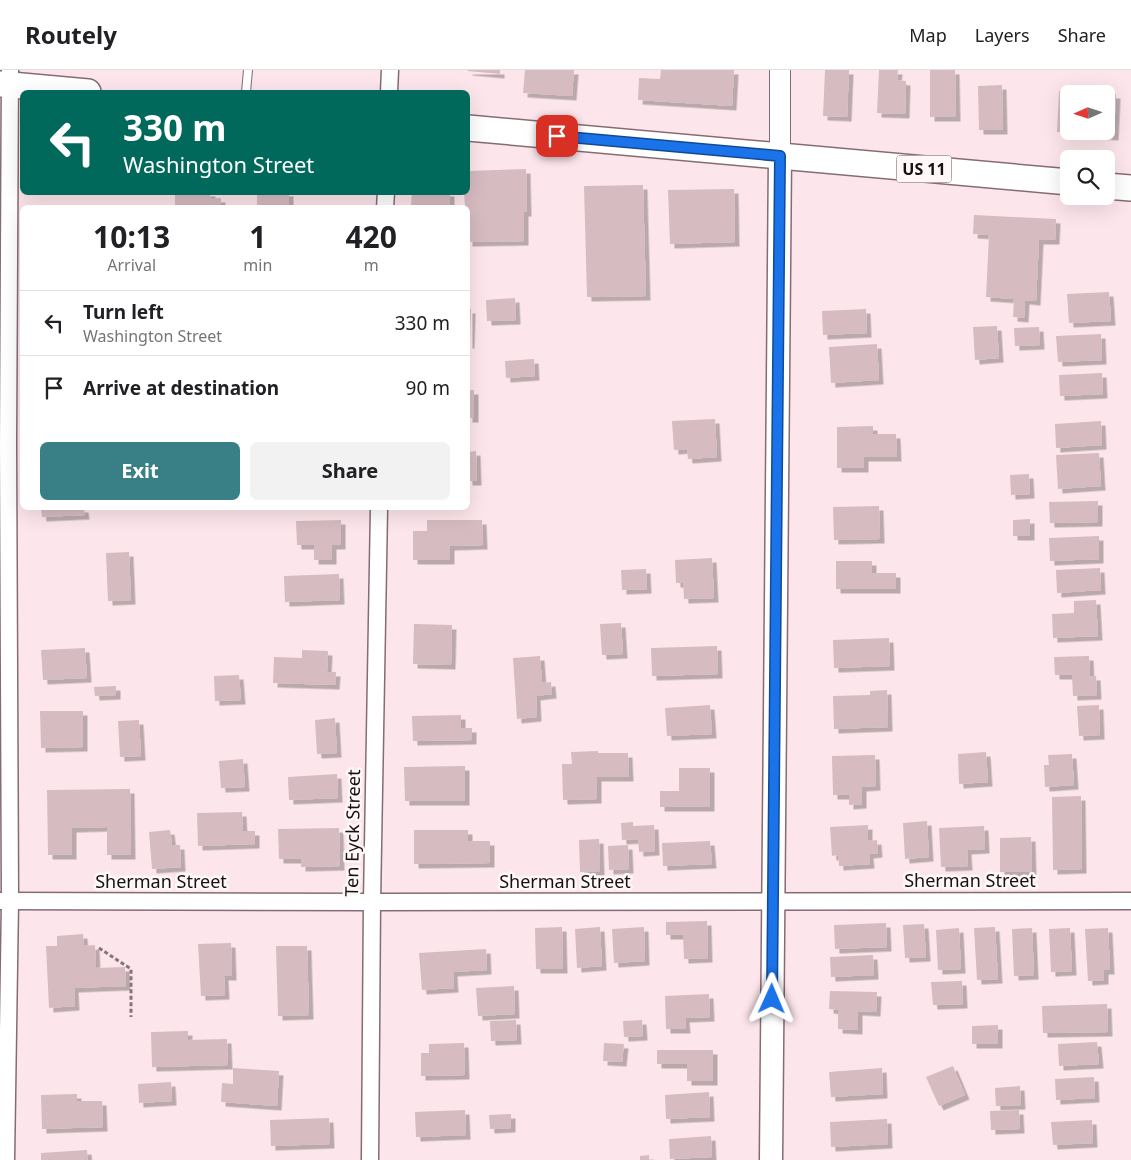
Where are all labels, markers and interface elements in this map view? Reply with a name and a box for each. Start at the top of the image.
text: Routely [25,18,117,51]
text: Map [909,23,947,47]
text: Layers [975,23,1030,47]
text: Share [1058,23,1106,47]
north arrow [1060,85,1115,140]
map controls [1060,85,1115,205]
text: 330 m [123,104,226,151]
icon: left [40,110,105,175]
pin [536,115,578,157]
icon: arrive [543,122,571,150]
text: Washington Street [123,149,314,179]
button: search [1060,150,1115,205]
road number: US 11 [896,156,952,182]
text: 10:13 [93,216,170,257]
text: 1 [249,216,266,257]
text: 420 [345,216,397,257]
text: Arrival [107,254,156,276]
text: min [243,254,272,276]
text: m [364,254,379,276]
text: Turn left [83,299,164,325]
icon: left [40,309,68,337]
text: 330 m [395,310,450,336]
text: Washington Street [83,325,222,347]
icon: arrive [40,374,68,402]
text: Arrive at destination [83,375,279,401]
text: 90 m [406,375,450,401]
button: Exit [40,442,240,500]
button: Share [250,442,450,500]
street label: Ten Eyck Street [339,769,365,897]
street label: Sherman Street [904,868,1036,892]
street label: Sherman Street [95,869,227,893]
street label: Sherman Street [499,869,631,893]
position arrow [745,972,797,1024]

